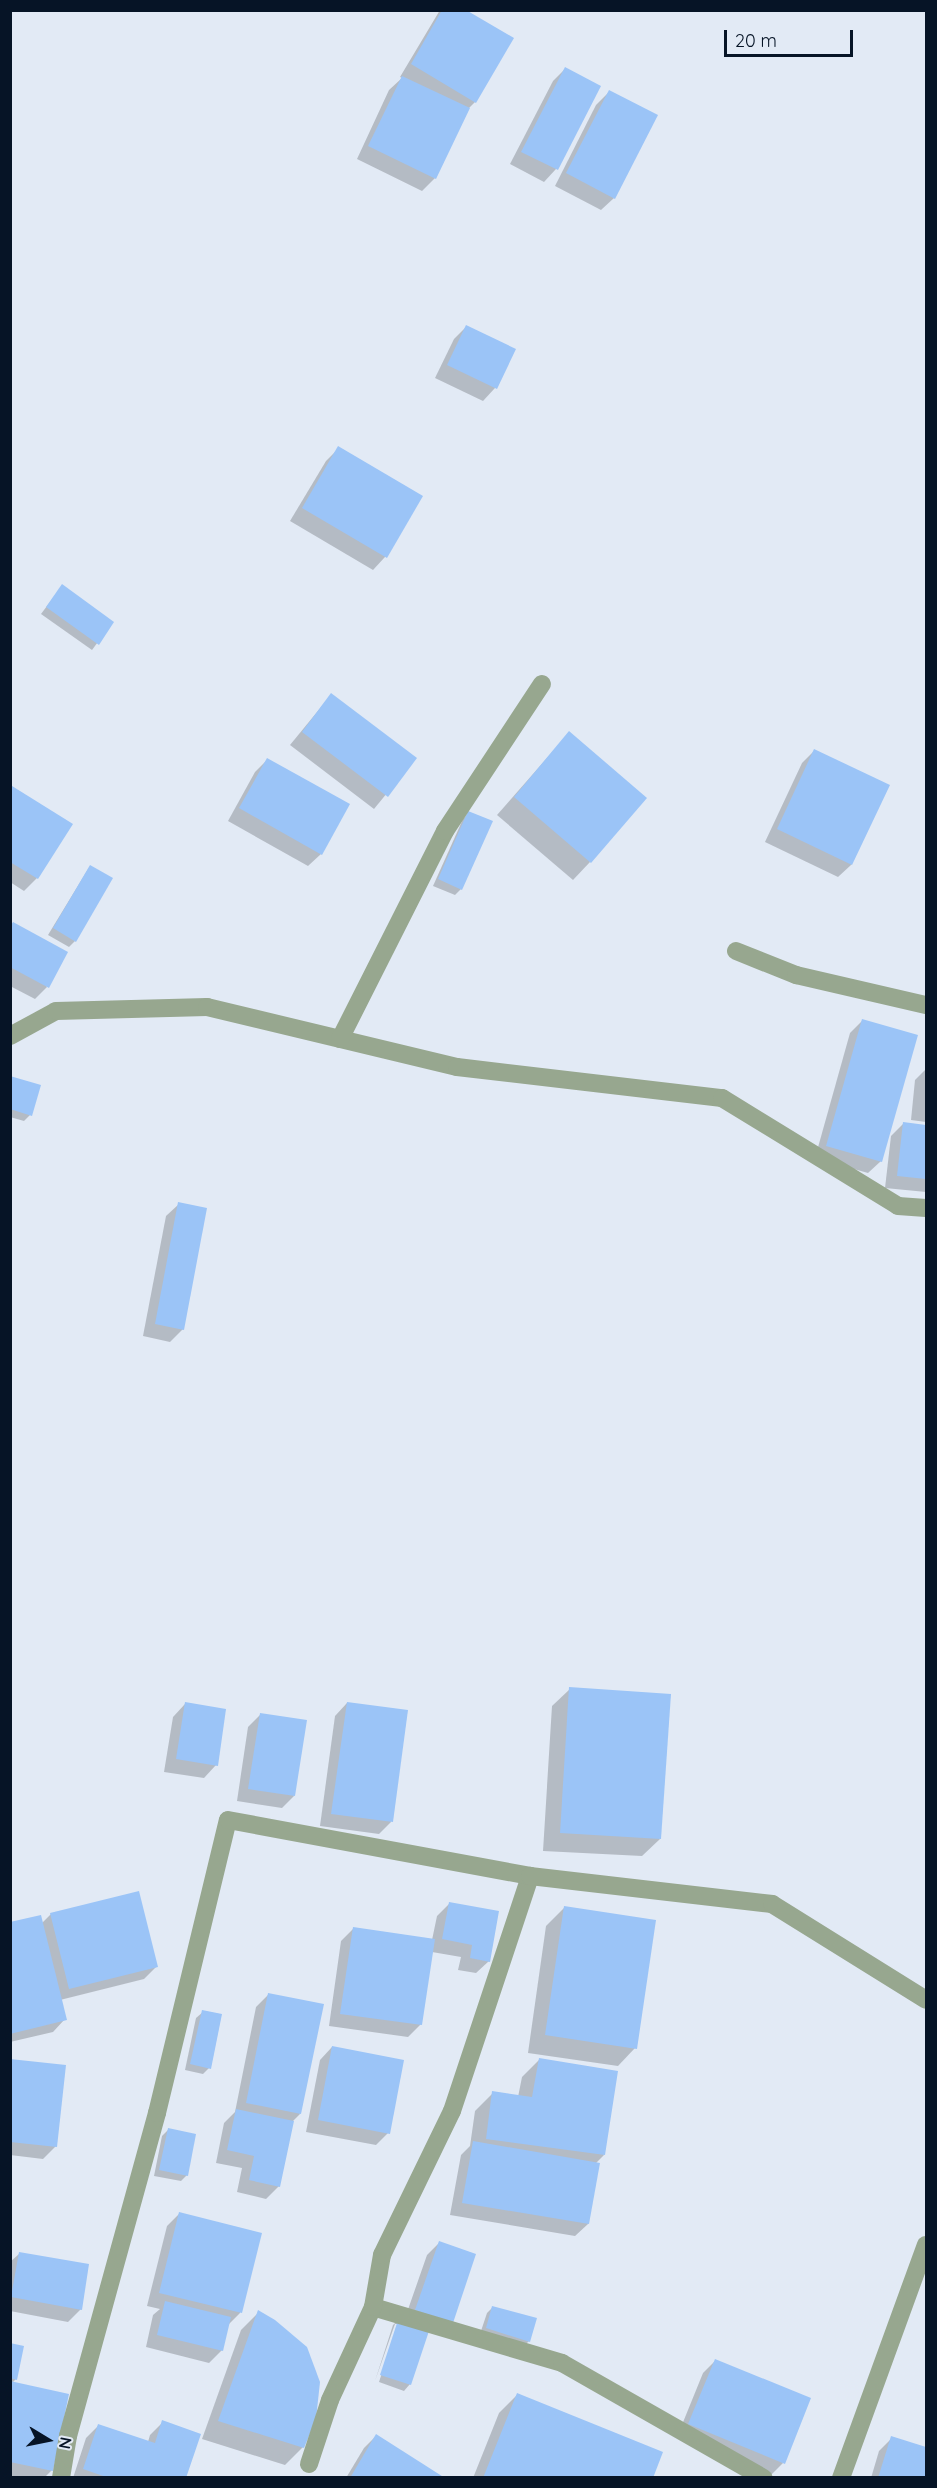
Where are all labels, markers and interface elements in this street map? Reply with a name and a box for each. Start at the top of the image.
scale bar [727,18,856,56]
text: 20 m [735,29,777,52]
north arrow [18,2410,78,2470]
text: N [55,2436,77,2451]

